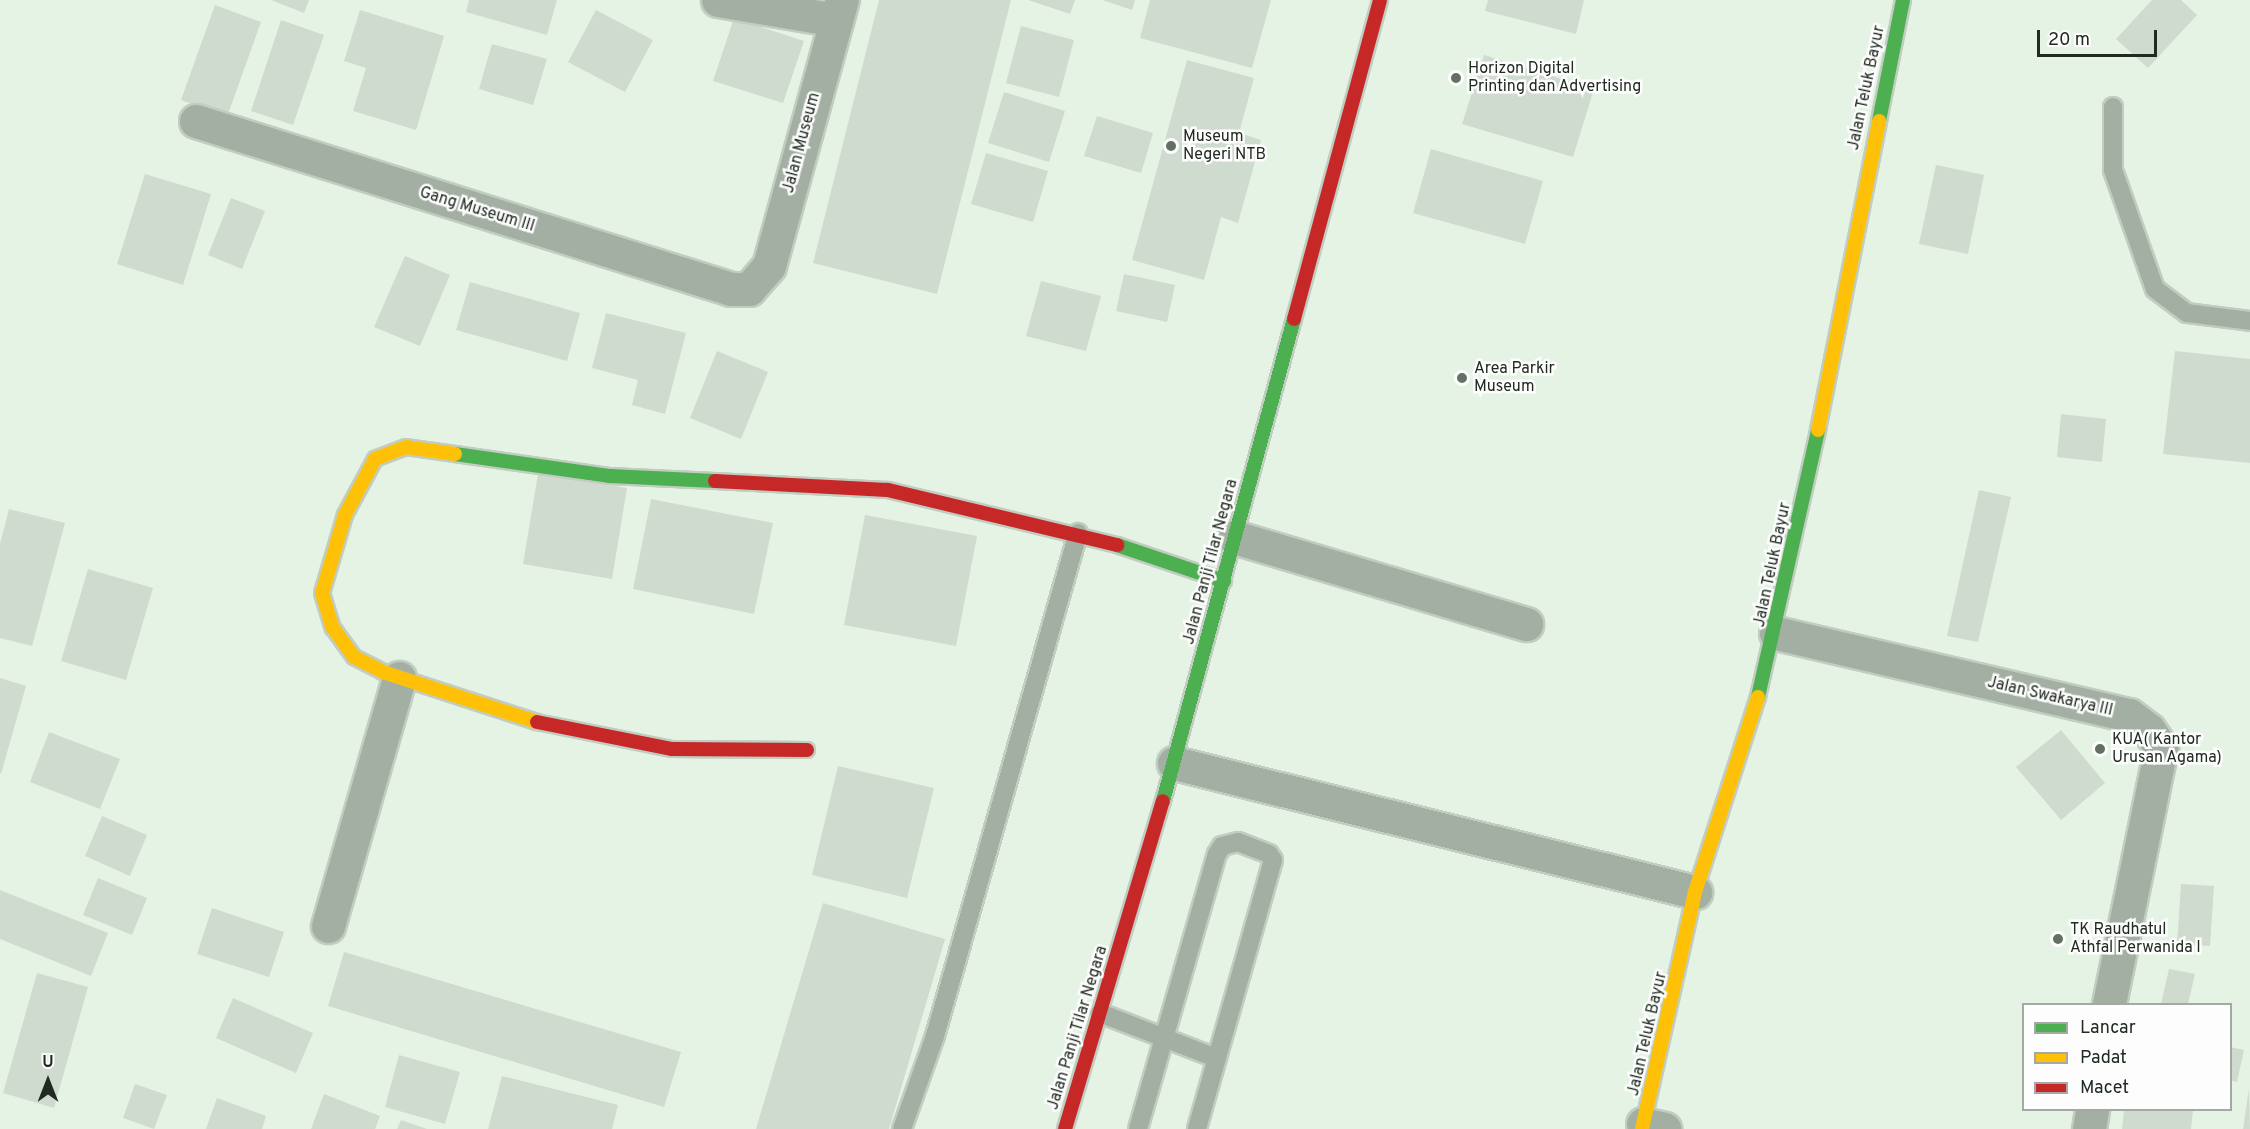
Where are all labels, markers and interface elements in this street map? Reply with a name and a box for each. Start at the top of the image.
scale bar [2040,18,2160,56]
street label: Jalan Teluk Bayur [1844,24,1890,152]
text: 20 m [2048,29,2090,52]
place label: Horizon Digital Printing dan Advertising [1468,59,1642,97]
marker: Horizon Digital Printing dan Advertising [1449,71,1463,85]
street label: Jalan Museum [779,91,825,195]
place label: Museum Negeri NTB [1183,127,1266,165]
marker: Museum Negeri NTB [1164,139,1178,153]
street label: Gang Museum III [417,183,537,237]
place label: Area Parkir Museum [1474,359,1555,397]
marker: Area Parkir Museum [1455,371,1469,385]
street label: Jalan Panji Tilar Negara [1180,477,1242,647]
street label: Jalan Teluk Bayur [1750,501,1796,629]
street label: Jalan Swakarya III [1985,673,2115,721]
place label: KUA( Kantor Urusan Agama) [2112,730,2222,768]
marker: KUA( Kantor Urusan Agama) [2093,742,2107,756]
place label: TK Raudhatul Athfal Perwanida I [2070,920,2201,958]
marker: TK Raudhatul Athfal Perwanida I [2051,932,2065,946]
street label: Jalan Panji Tilar Negara [1044,943,1112,1113]
street label: Jalan Teluk Bayur [1624,970,1672,1098]
legend [2022,1003,2232,1111]
text: Lancar [2080,1017,2136,1040]
text: Padat [2080,1047,2127,1070]
north arrow [18,1051,78,1111]
text: U [42,1053,54,1073]
text: Macet [2080,1077,2129,1100]

